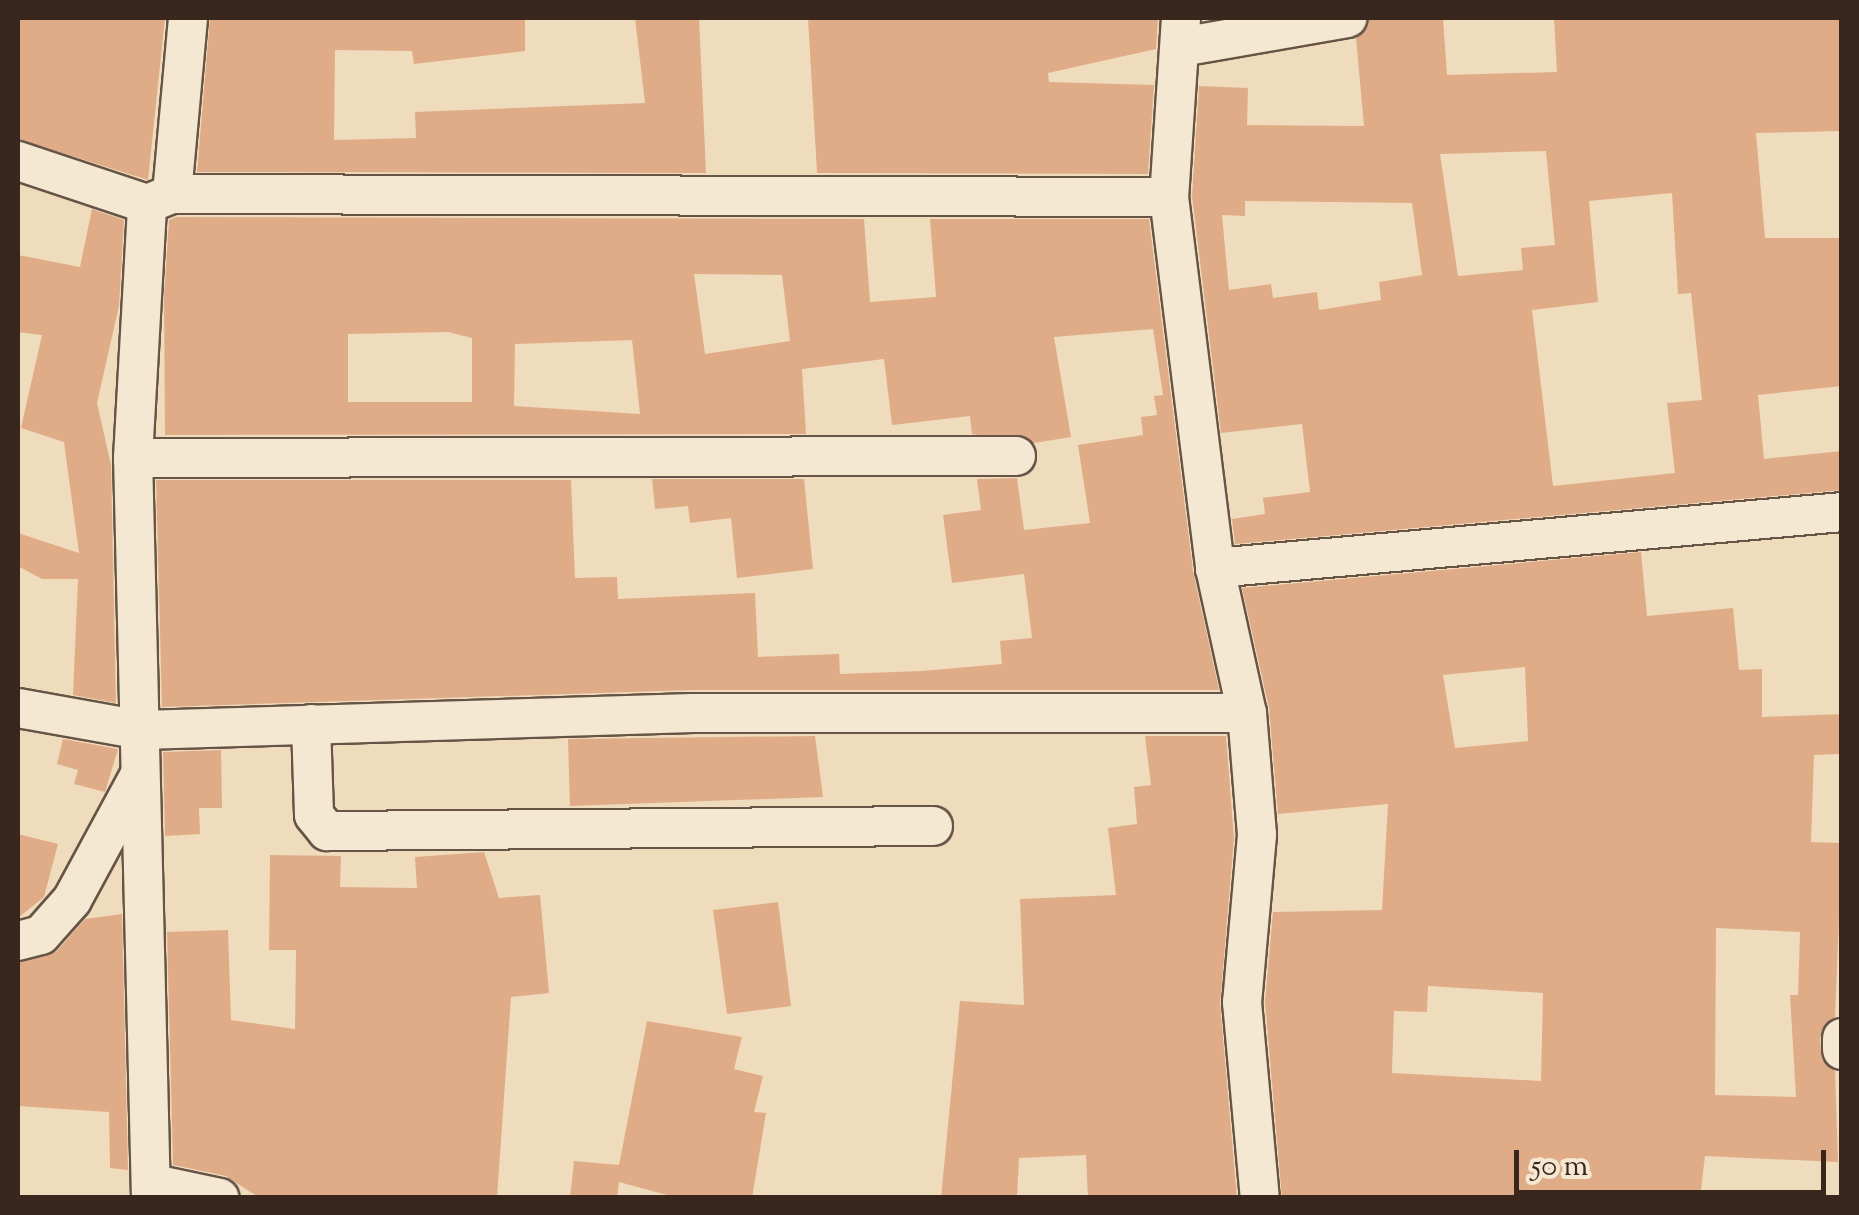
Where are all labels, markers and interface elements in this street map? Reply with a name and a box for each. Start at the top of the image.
scale bar [1519,1130,1832,1192]
text: 50 m [1531,1146,1588,1189]

